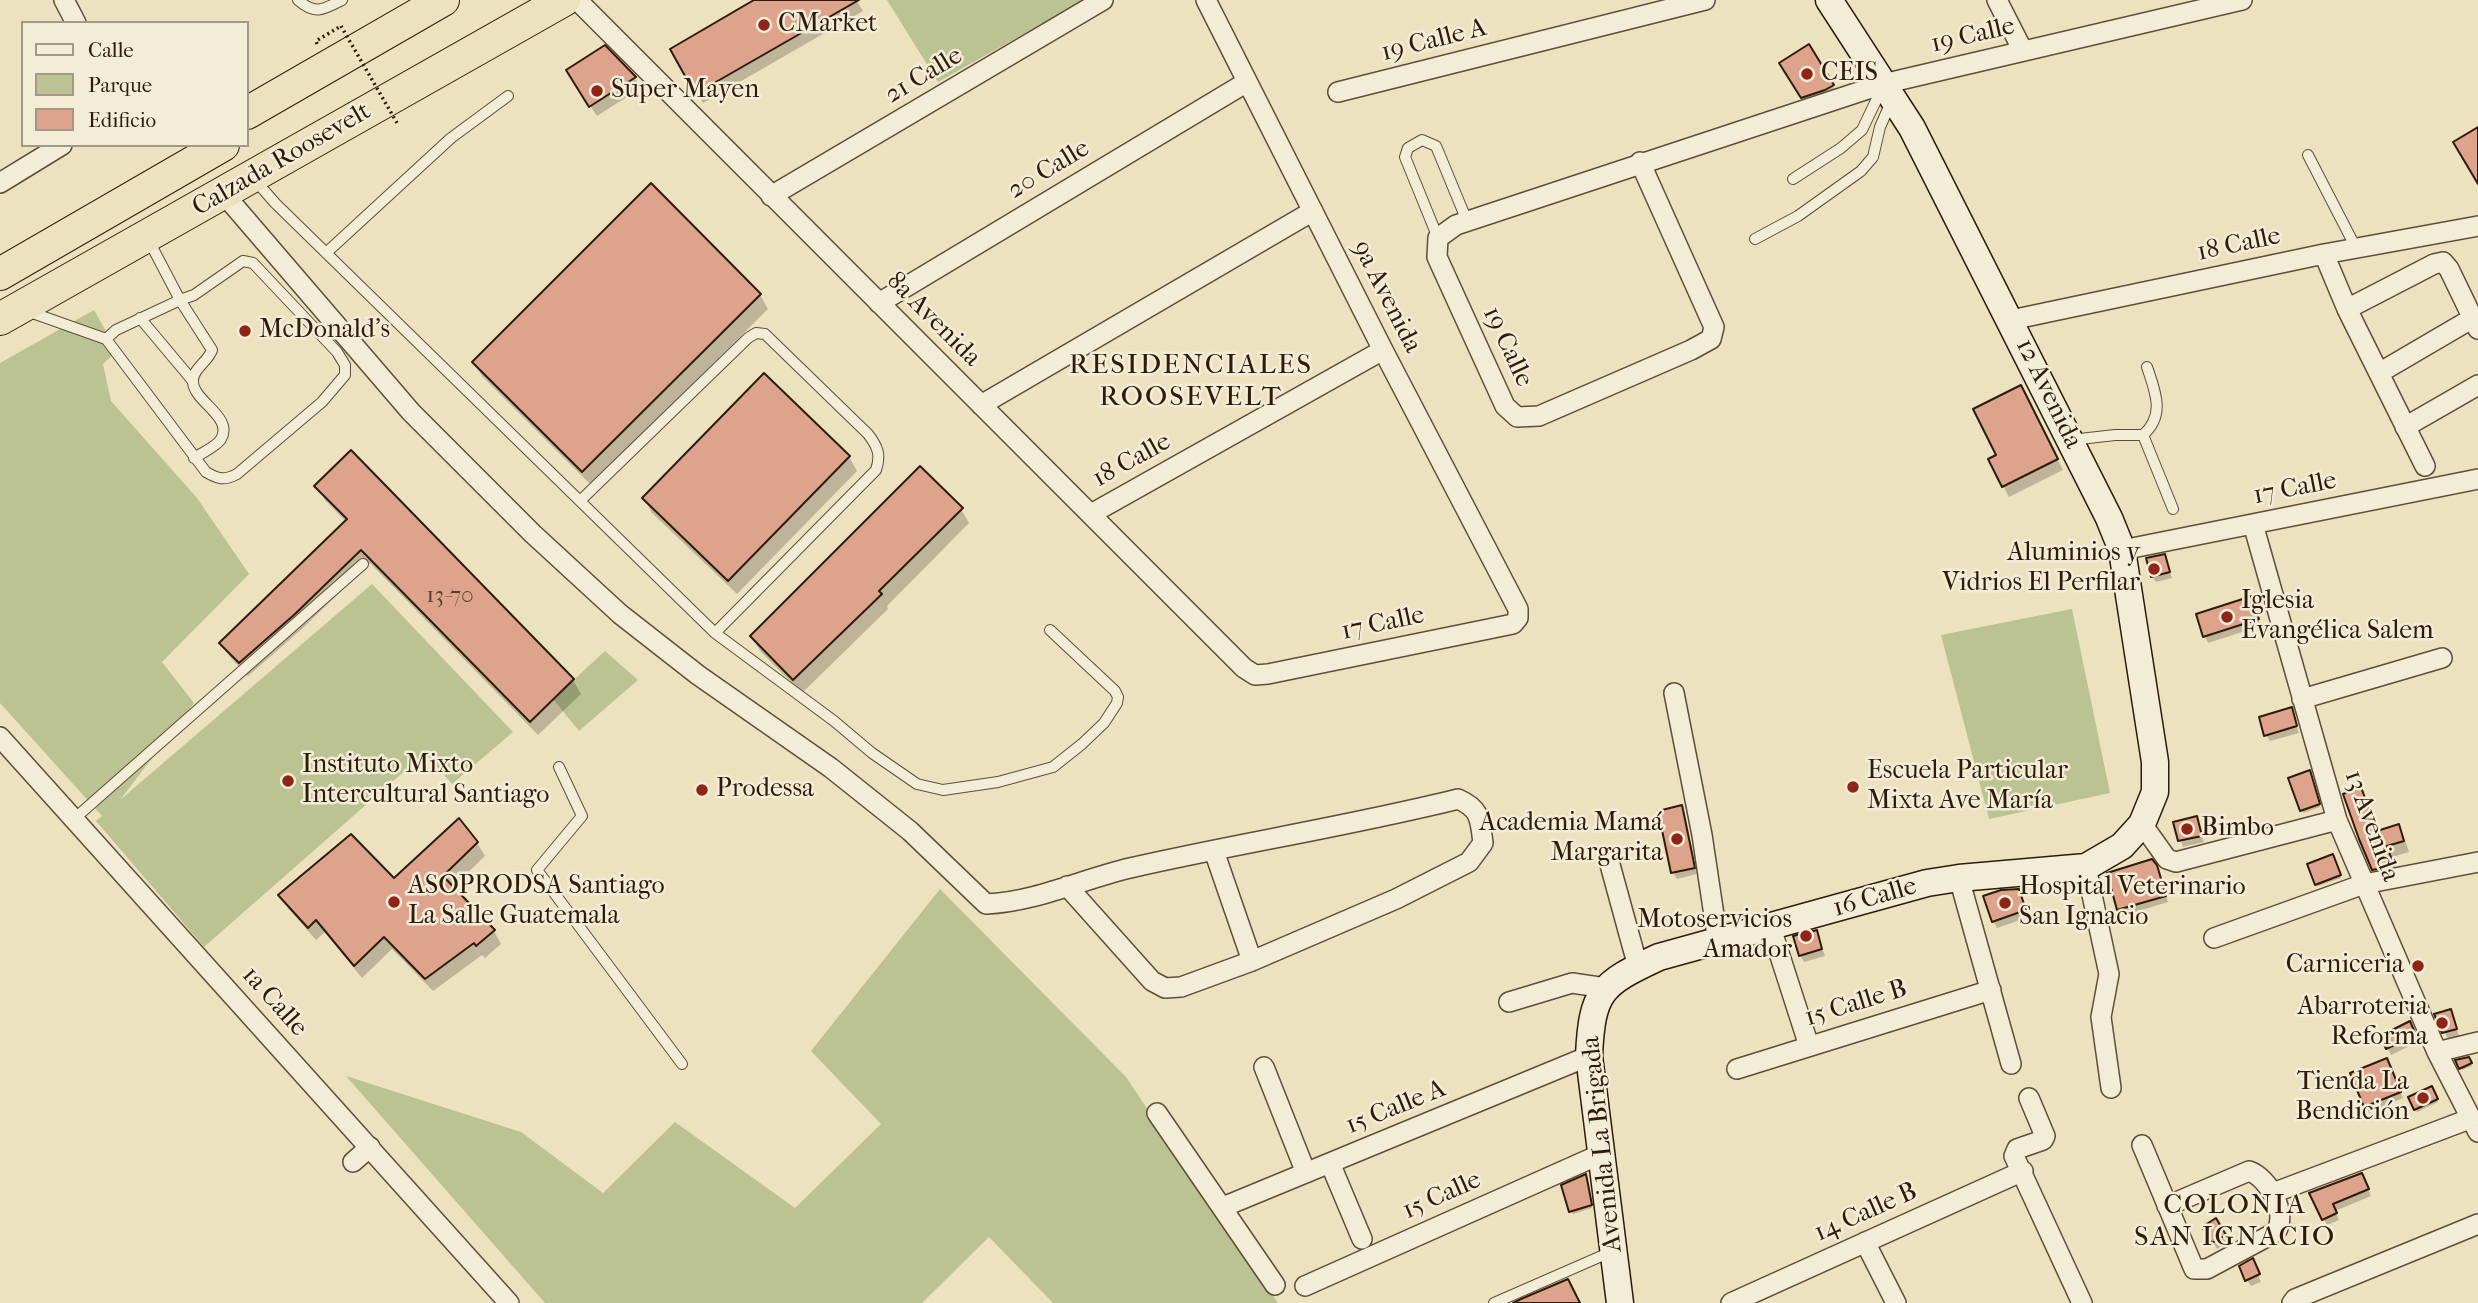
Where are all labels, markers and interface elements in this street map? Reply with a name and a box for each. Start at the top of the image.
place label: CMarket [778,9,877,41]
street label: 19 Calle [1928,11,2018,61]
street label: 19 Calle A [1378,13,1490,69]
marker: CMarket [756,17,772,33]
legend [21,21,248,147]
text: Calle [88,38,134,62]
street label: 21 Calle [880,41,968,111]
place label: CEIS [1821,58,1878,90]
marker: CEIS [1799,66,1815,82]
text: Parque [88,73,152,97]
place label: Super Mayen [611,75,759,107]
marker: Super Mayen [589,83,605,99]
street label: Calzada Roosevelt [187,96,377,224]
text: Edificio [88,108,156,132]
street label: 20 Calle [1002,133,1096,207]
street label: 18 Calle [2194,221,2284,269]
street label: 9a Avenida [1344,236,1428,358]
street label: 8a Avenida [879,266,987,374]
street label: 19 Calle [1475,302,1539,392]
place label: McDonald's [259,315,390,347]
marker: McDonald's [237,323,253,339]
street label: 12 Avenida [2008,334,2088,454]
district label: RESIDENCIALES ROOSEVELT [1071,349,1311,415]
street label: 18 Calle [1087,427,1177,495]
street label: 17 Calle [2251,466,2339,512]
place label: Aluminios y Vidrios El Perfilar [1942,538,2140,600]
marker: Aluminios y Vidrios El Perfilar [2146,561,2162,577]
house number: 13-70 [426,582,474,610]
place label: Iglesia Evangélica Salem [2241,586,2434,648]
street label: 17 Calle [1339,600,1427,648]
marker: Iglesia Evangélica Salem [2219,609,2235,625]
place label: Instituto Mixto Intercultural Santiago [302,750,550,812]
place label: Escuela Particular Mixta Ave María [1867,756,2068,818]
street label: 13 Avenida [2337,766,2405,886]
marker: Instituto Mixto Intercultural Santiago [280,773,296,789]
place label: Prodessa [716,774,814,806]
marker: Escuela Particular Mixta Ave María [1845,779,1861,795]
marker: Prodessa [694,782,710,798]
place label: Academia Mamá Margarita [1479,808,1663,870]
place label: Bimbo [2201,813,2274,845]
marker: Bimbo [2179,821,2195,837]
marker: Academia Mamá Margarita [1669,831,1685,847]
place label: ASOPRODSA Santiago La Salle Guatemala [408,871,665,932]
street label: 16 Calle [1830,871,1920,925]
place label: Hospital Veterinario San Ignacio [2019,872,2246,934]
marker: ASOPRODSA Santiago La Salle Guatemala [386,894,402,910]
marker: Hospital Veterinario San Ignacio [1997,895,2013,911]
place label: Motoservicios Amador [1637,905,1792,967]
marker: Motoservicios Amador [1798,928,1814,944]
place label: Carniceria [2286,950,2404,982]
marker: Carniceria [2410,958,2426,974]
street label: 1a Calle [234,961,314,1043]
street label: 15 Calle B [1801,974,1911,1034]
place label: Abarroteria Reforma [2298,992,2428,1054]
marker: Abarroteria Reforma [2434,1015,2450,1031]
street label: Avenida La Brigada [1576,1034,1630,1254]
place label: Tienda La Bendición [2296,1067,2409,1128]
street label: 15 Calle A [1341,1074,1451,1142]
marker: Tienda La Bendición [2415,1090,2431,1106]
street label: 15 Calle [1398,1165,1486,1227]
street label: 14 Calle B [1810,1177,1922,1249]
district label: COLONIA SAN IGNACIO [2135,1189,2335,1255]

